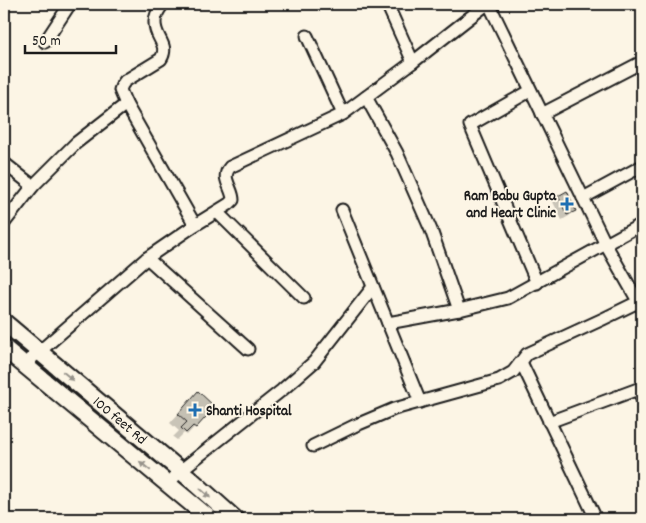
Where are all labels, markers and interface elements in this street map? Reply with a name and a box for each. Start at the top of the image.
scale bar [25,22,116,54]
text: 50 m [32,31,61,53]
place label: Ram Babu Gupta and Heart Clinic [464,186,557,225]
marker: Ram Babu Gupta and Heart Clinic [560,197,574,211]
one-way arrow [61,371,74,382]
street label: 100 feet Rd [87,392,151,451]
place label: Shanti Hospital [206,401,292,423]
marker: Shanti Hospital [188,403,202,417]
one-way arrow [139,460,152,471]
one-way arrow [199,487,211,499]

